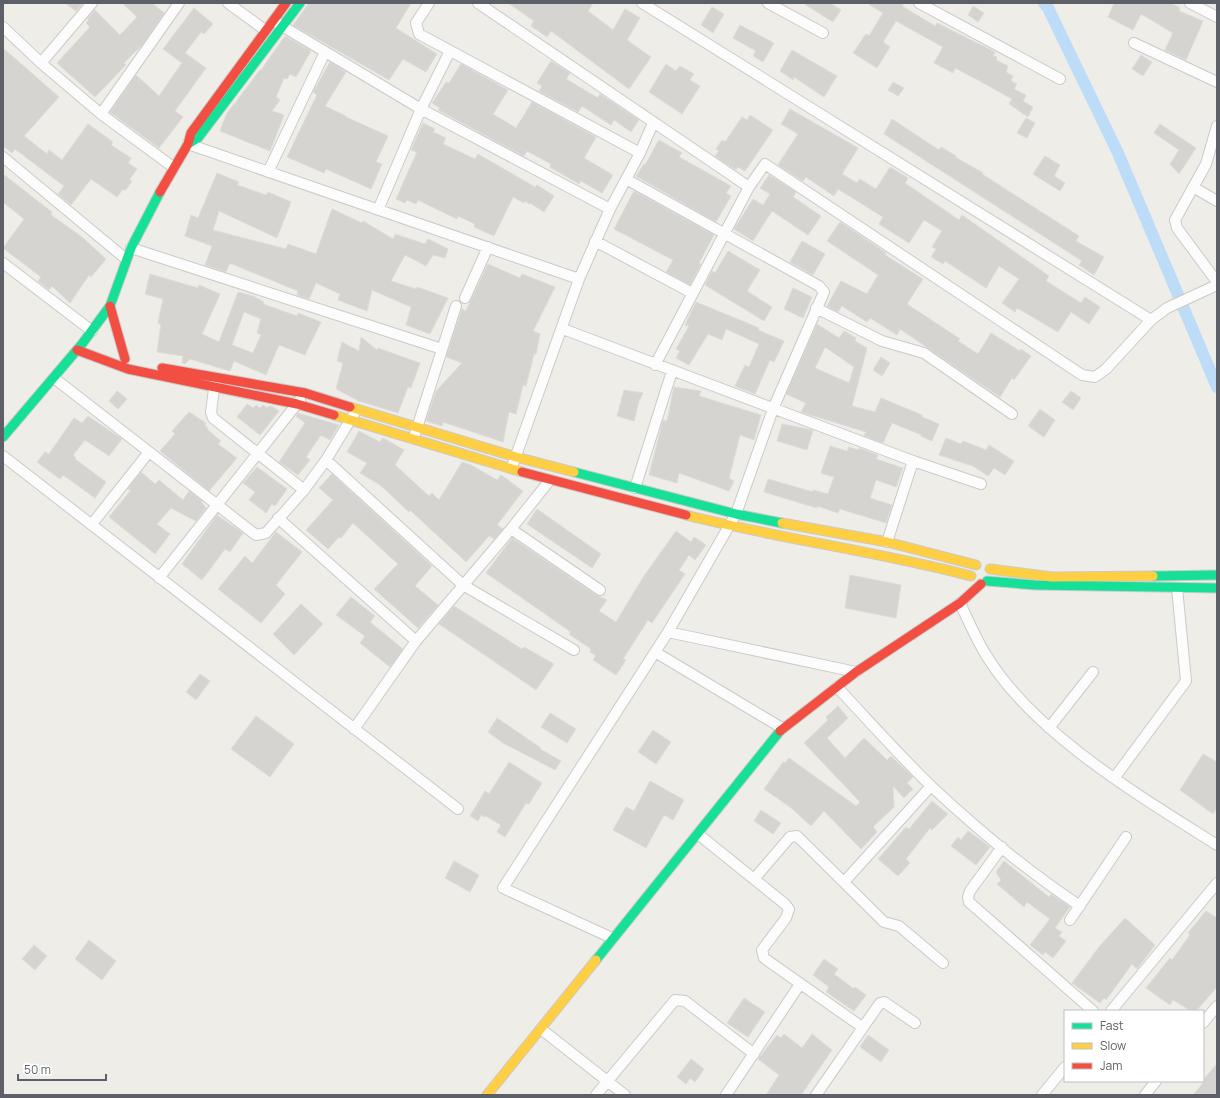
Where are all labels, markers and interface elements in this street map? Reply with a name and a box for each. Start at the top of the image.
legend [1064,1010,1204,1082]
text: Fast [1100,1017,1124,1034]
text: Slow [1100,1037,1126,1054]
scale bar [18,1056,106,1082]
text: Jam [1100,1057,1122,1074]
text: 50 m [24,1061,51,1078]

